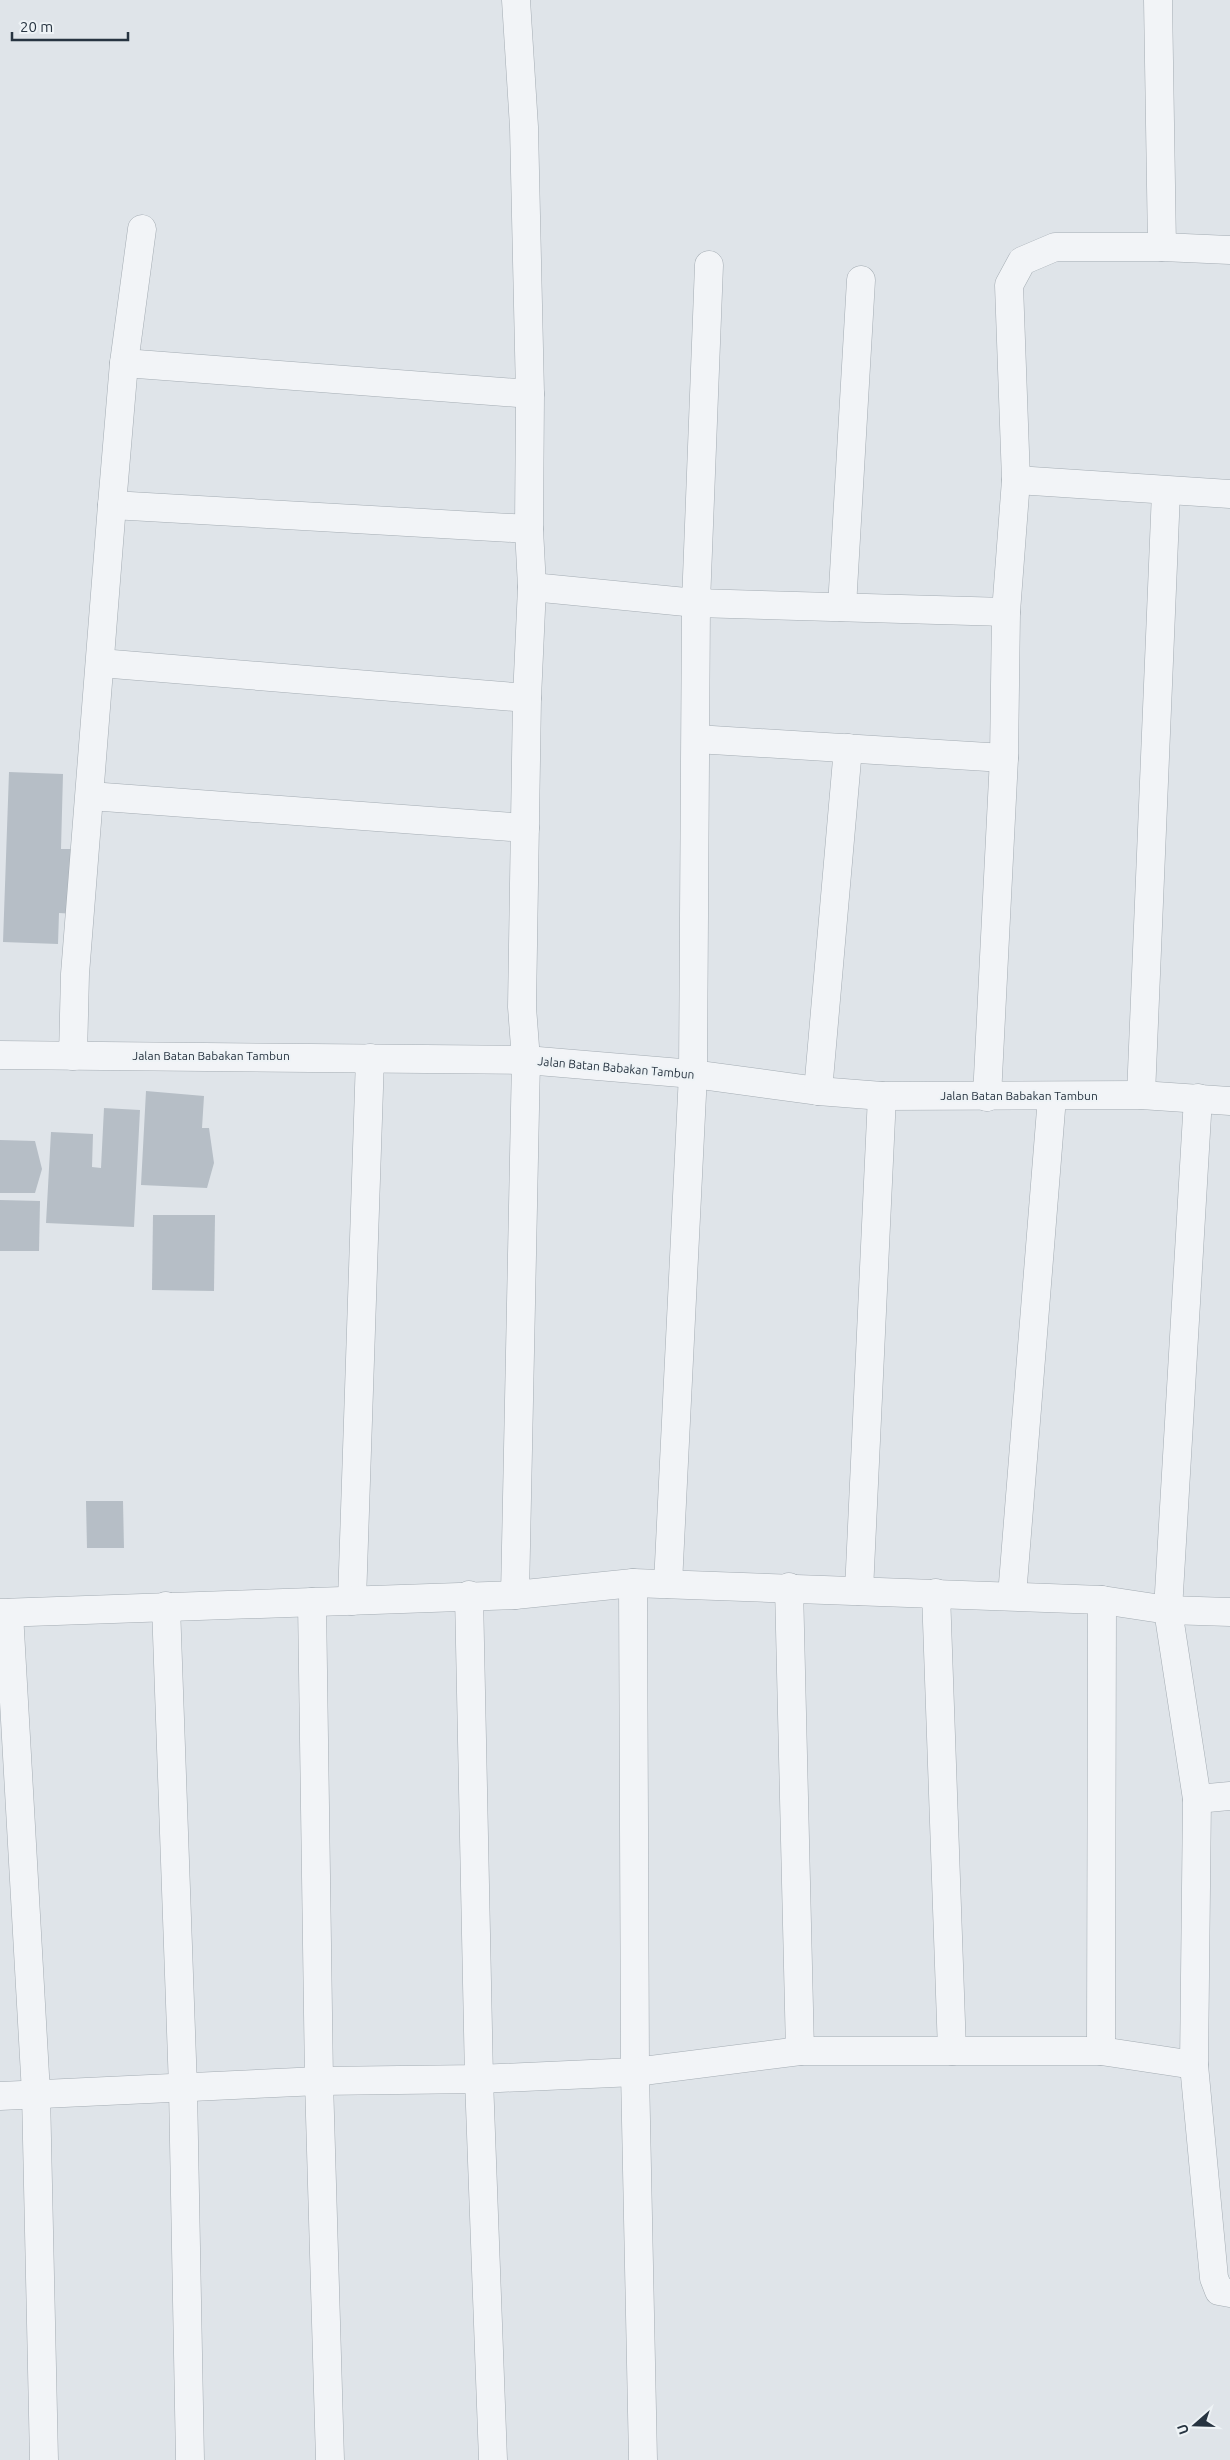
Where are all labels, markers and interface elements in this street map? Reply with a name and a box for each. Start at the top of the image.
scale bar [12,10,129,42]
text: 20 m [20,18,53,35]
street label: Jalan Batan Babakan Tambun [132,1049,290,1062]
street label: Jalan Batan Babakan Tambun [537,1054,695,1081]
street label: Jalan Batan Babakan Tambun [940,1089,1098,1102]
north arrow [1170,2400,1220,2450]
text: U [1174,2422,1192,2437]

